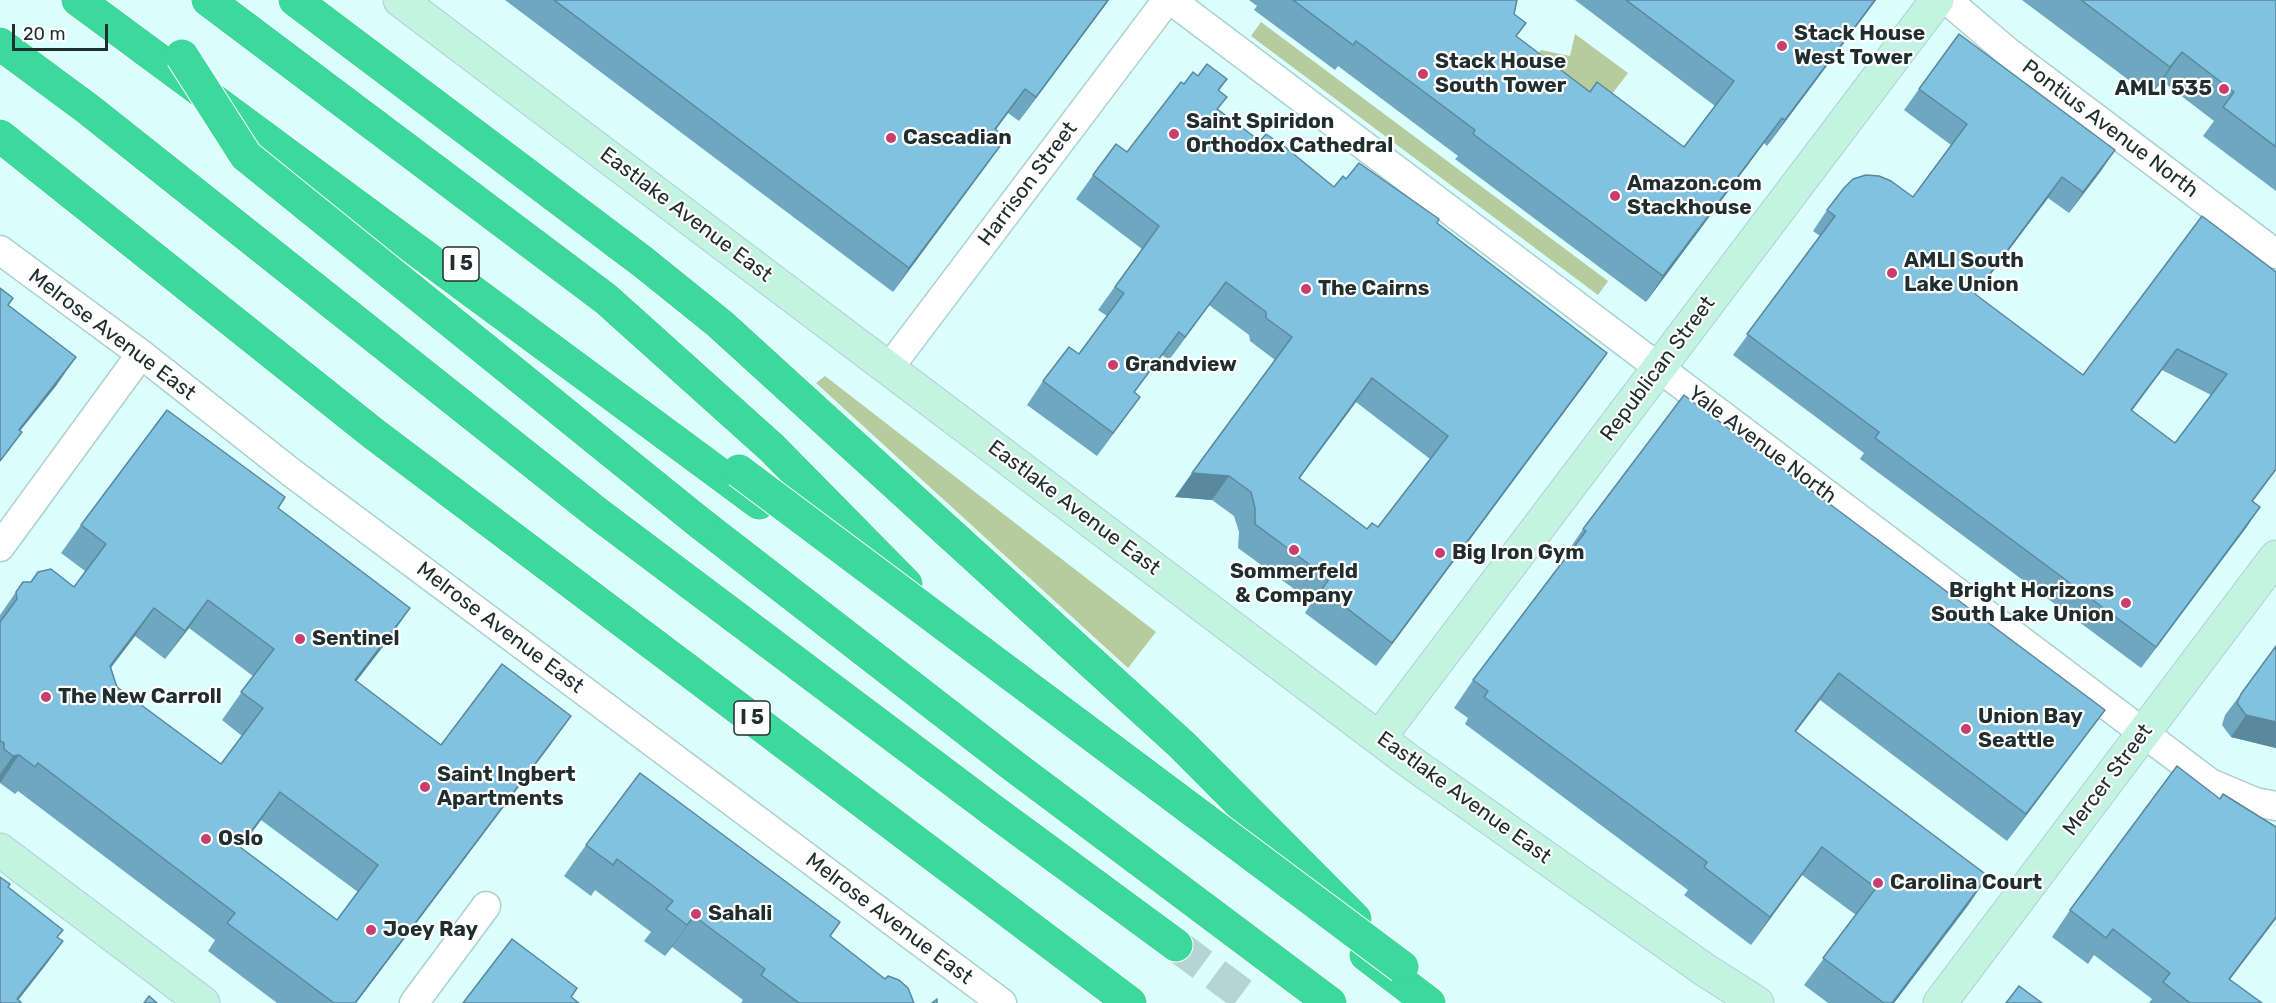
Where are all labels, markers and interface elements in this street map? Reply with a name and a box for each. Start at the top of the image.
scale bar [15,12,111,50]
place label: Stack House West Tower [1794,21,1925,71]
text: 20 m [23,23,65,45]
marker: Stack House West Tower [1775,39,1789,53]
place label: Stack House South Tower [1435,49,1566,99]
street label: Pontius Avenue North [2017,55,2203,203]
marker: Stack House South Tower [1416,67,1430,81]
place label: AMLI 535 [2115,76,2212,102]
marker: AMLI 535 [2217,82,2231,96]
place label: Saint Spiridon Orthodox Cathedral [1186,109,1393,159]
street label: Harrison Street [973,117,1083,251]
place label: Cascadian [903,125,1012,151]
marker: Saint Spiridon Orthodox Cathedral [1167,127,1181,141]
marker: Cascadian [884,131,898,145]
street label: Eastlake Avenue East [595,142,777,288]
place label: Amazon.com Stackhouse [1627,171,1762,221]
marker: Amazon.com Stackhouse [1608,189,1622,203]
road number: I 5 [443,247,479,281]
place label: AMLI South Lake Union [1904,248,2024,298]
street label: Melrose Avenue East [23,264,201,406]
marker: AMLI South Lake Union [1885,266,1899,280]
place label: The Cairns [1318,276,1429,302]
marker: The Cairns [1299,282,1313,296]
street label: Republican Street [1595,292,1721,446]
place label: Grandview [1125,352,1237,378]
marker: Grandview [1106,358,1120,372]
street label: Yale Avenue North [1683,381,1841,509]
street label: Eastlake Avenue East [983,435,1165,581]
place label: Big Iron Gym [1452,540,1585,566]
marker: Sommerfeld & Company [1287,543,1301,557]
marker: Big Iron Gym [1433,546,1447,560]
street label: Melrose Avenue East [411,557,589,699]
place label: Sommerfeld & Company [1230,559,1358,609]
place label: Bright Horizons South Lake Union [1931,578,2114,628]
marker: Bright Horizons South Lake Union [2119,596,2133,610]
place label: Sentinel [312,626,400,652]
marker: Sentinel [293,632,307,646]
place label: The New Carroll [58,684,222,710]
marker: The New Carroll [39,690,53,704]
road number: I 5 [734,701,770,735]
place label: Union Bay Seattle [1978,704,2083,754]
street label: Mercer Street [2058,719,2158,841]
marker: Union Bay Seattle [1959,722,1973,736]
street label: Eastlake Avenue East [1372,726,1556,870]
place label: Saint Ingbert Apartments [437,762,576,812]
marker: Saint Ingbert Apartments [418,780,432,794]
place label: Oslo [218,826,263,852]
marker: Oslo [199,832,213,846]
street label: Melrose Avenue East [800,848,978,990]
place label: Carolina Court [1890,870,2042,896]
marker: Carolina Court [1871,876,1885,890]
place label: Sahali [708,901,772,927]
marker: Sahali [689,907,703,921]
place label: Joey Ray [383,917,478,943]
marker: Joey Ray [364,923,378,937]

